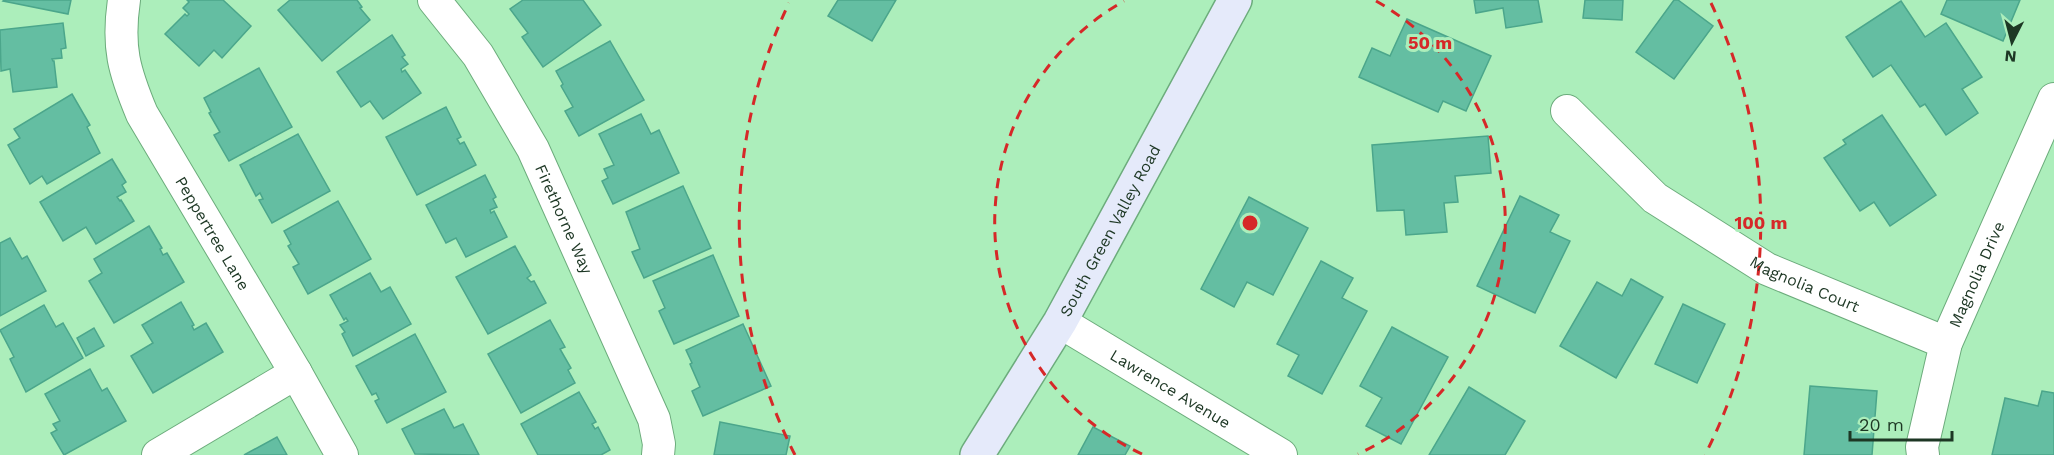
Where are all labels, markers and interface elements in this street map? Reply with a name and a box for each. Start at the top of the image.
north arrow [1982,12,2042,72]
text: 50 m [1408,32,1452,53]
text: N [2004,46,2017,66]
street label: South Green Valley Road [1055,141,1164,320]
street label: Firethorne Way [532,161,597,277]
street label: Peppertree Lane [172,173,254,293]
text: 100 m [1734,212,1788,233]
centre of rings [1240,213,1260,233]
street label: Magnolia Drive [1945,218,2008,330]
street label: Magnolia Court [1747,251,1863,316]
street label: Lawrence Avenue [1107,345,1234,432]
scale bar [1850,404,1952,442]
text: 20 m [1859,414,1904,435]

